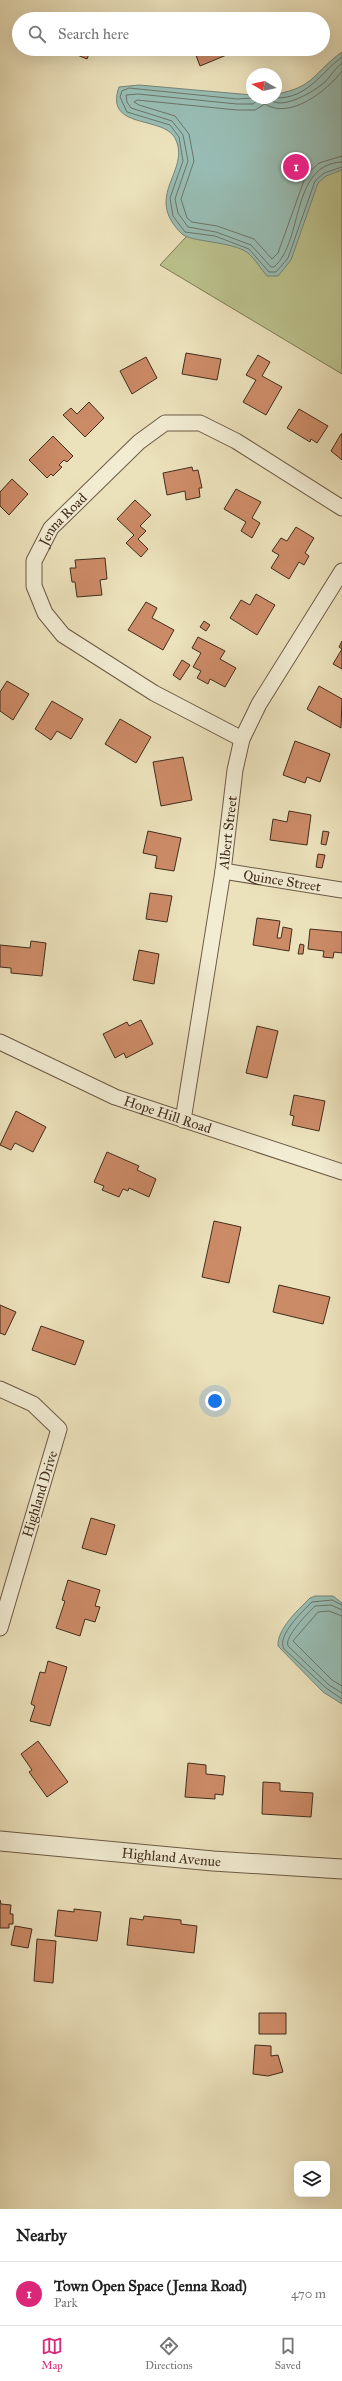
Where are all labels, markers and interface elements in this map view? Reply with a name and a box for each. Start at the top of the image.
search box [12,12,330,56]
icon: search [26,23,48,45]
text: Search here [58,25,129,43]
north arrow [246,68,282,104]
pin: 1 [283,152,309,182]
street label: Jenna Road [34,489,90,551]
street label: Albert Street [215,795,240,871]
street label: Quince Street [242,866,322,895]
street label: Hope Hill Road [122,1092,214,1137]
your location [205,1391,225,1411]
street label: Highland Drive [19,1448,61,1540]
street label: Highland Avenue [121,1844,222,1870]
map controls [294,2161,330,2197]
button: layers [294,2161,330,2197]
text: Nearby [16,2225,67,2246]
text: Town Open Space (Jenna Road) [54,2277,247,2295]
text: 1 [26,2286,32,2302]
text: 470 m [291,2286,326,2302]
text: Park [54,2295,78,2311]
tab: Map [41,2335,63,2372]
tab: Directions [145,2335,193,2372]
tab: Saved [275,2335,301,2372]

